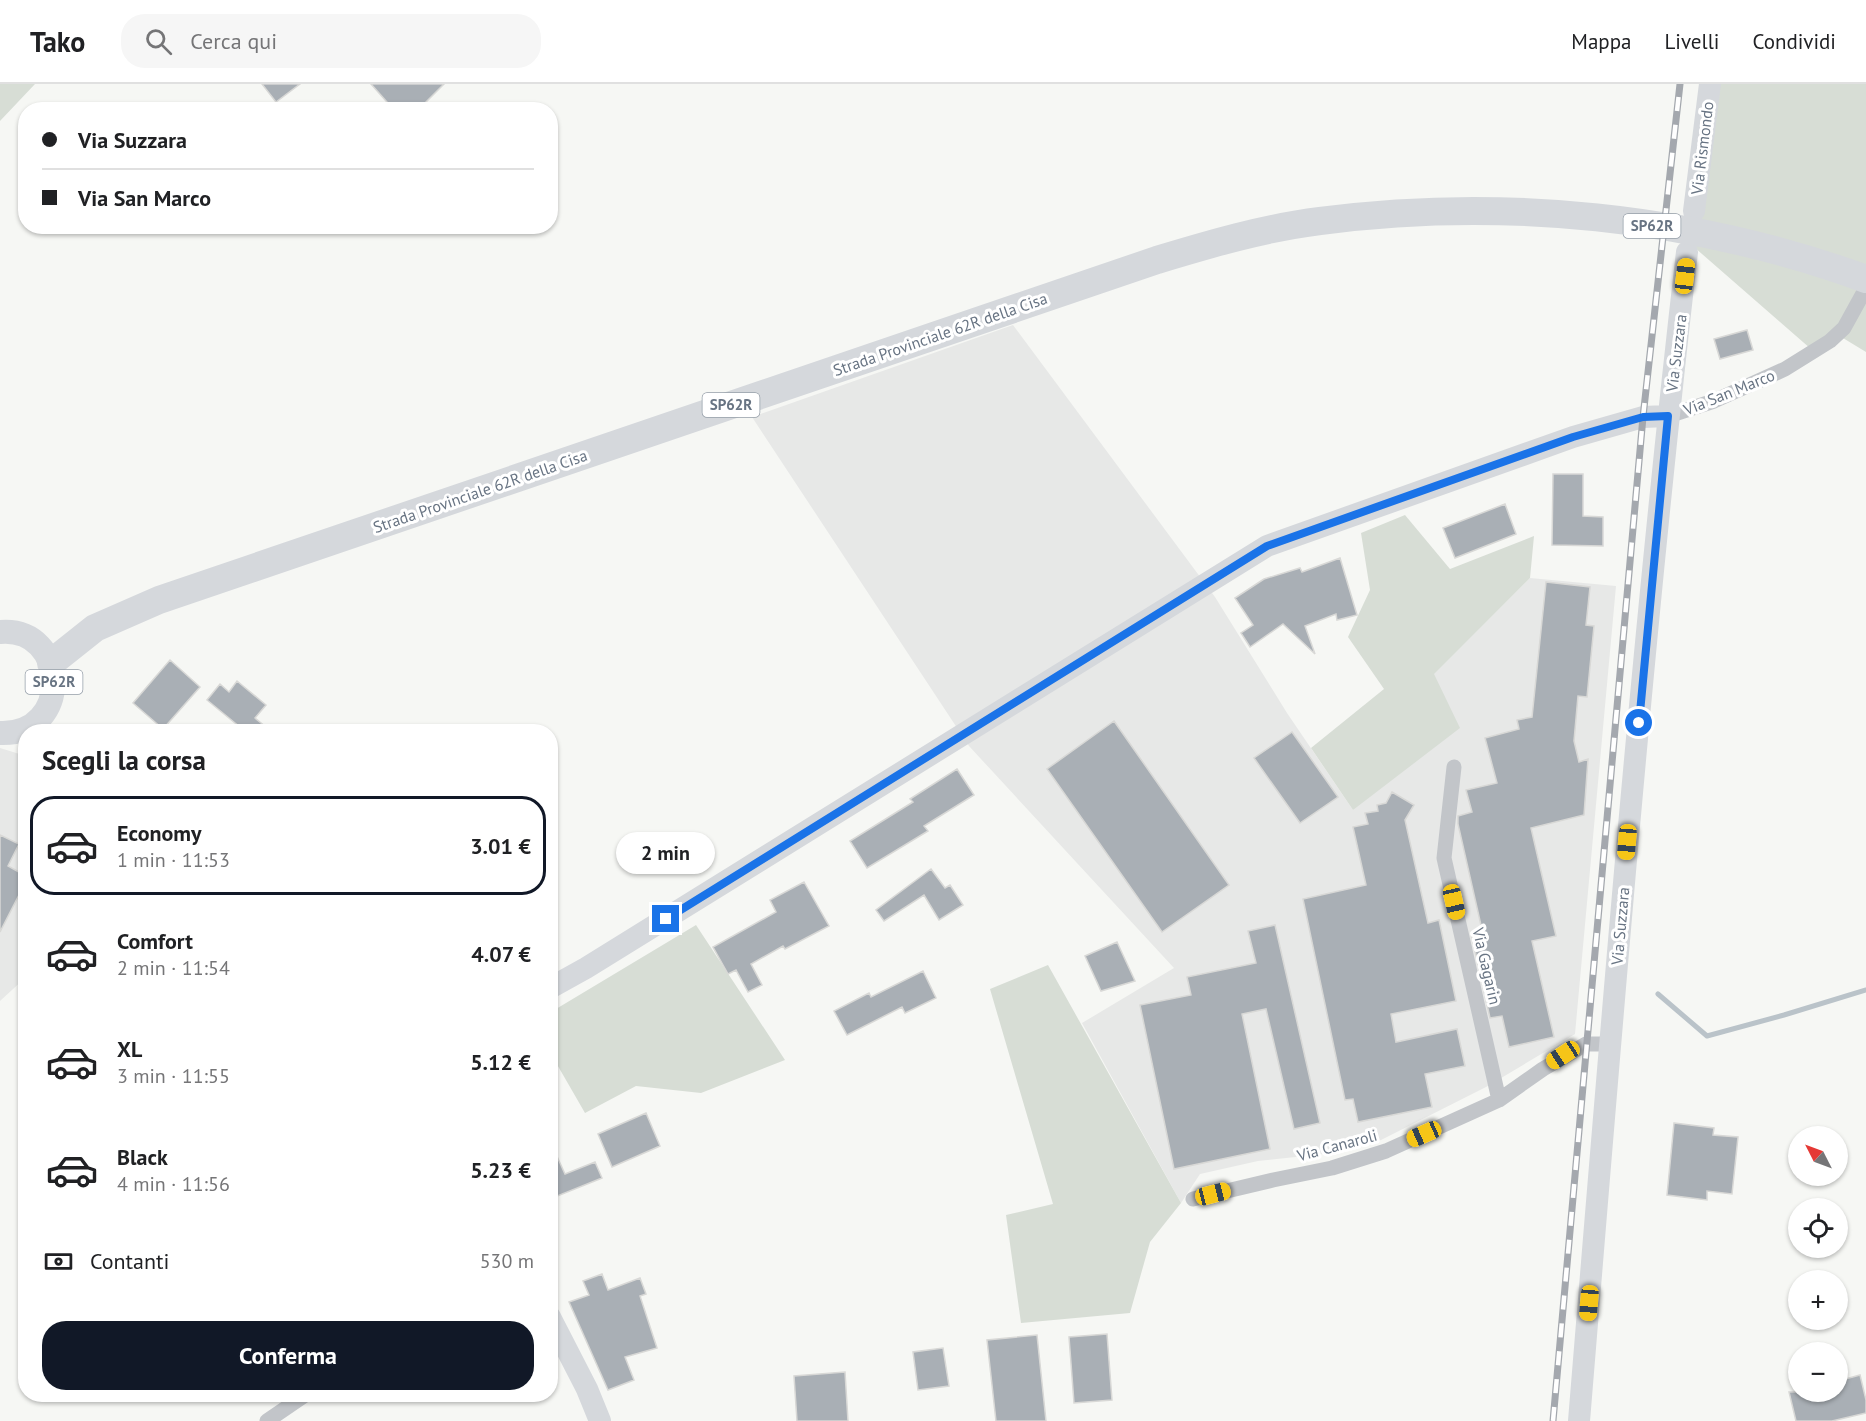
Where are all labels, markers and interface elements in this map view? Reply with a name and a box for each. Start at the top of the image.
search box [121,14,541,68]
text: Tako [30,23,85,60]
icon: search [142,25,175,58]
text: Cerca qui [190,27,277,55]
text: Mappa [1571,28,1631,55]
text: Livelli [1664,28,1719,55]
text: Condividi [1752,28,1836,55]
street label: Via Rismondo [1686,100,1718,197]
text: Via Suzzara [78,126,187,154]
text: Via San Marco [78,184,211,212]
road number: SP62R [1624,214,1680,238]
car [1674,257,1696,295]
street label: Strada Provinciale 62R della Cisa [830,288,1050,380]
street label: Via Suzzara [1661,313,1691,394]
street label: Via San Marco [1680,365,1777,420]
road number: SP62R [702,393,760,417]
street label: Strada Provinciale 62R della Cisa [370,445,590,537]
road number: SP62R [26,670,82,694]
route start [1625,709,1652,736]
text: Scegli la corsa [42,743,206,777]
icon: car [45,819,99,873]
text: Economy [117,819,201,847]
car [1616,823,1638,861]
text: 3.01 € [470,832,531,860]
callout: 2 min [616,832,716,874]
text: 2 min [641,840,690,866]
text: 1 min · 11:53 [117,847,230,873]
car [1441,882,1467,922]
street label: Via Suzzara [1607,886,1633,967]
route end [652,905,679,932]
street label: Via Gagarin [1468,925,1506,1006]
icon: car [45,927,99,981]
text: Comfort [117,927,193,955]
text: 4.07 € [471,940,531,968]
text: 2 min · 11:54 [117,955,230,981]
icon: car [45,1035,99,1089]
text: XL [117,1035,142,1063]
car [1543,1038,1583,1072]
text: 5.12 € [470,1048,531,1076]
text: 3 min · 11:55 [117,1063,230,1089]
car [1404,1118,1444,1150]
street label: Via Canaroli [1294,1125,1379,1166]
north arrow [1788,1126,1848,1186]
map controls [1788,1126,1848,1402]
icon: car [45,1143,99,1197]
text: Black [117,1143,168,1171]
text: 5.23 € [470,1156,531,1184]
text: 4 min · 11:56 [117,1171,230,1197]
car [1193,1181,1233,1207]
button: locate [1788,1198,1848,1258]
icon: cash [42,1245,75,1278]
text: Contanti [90,1247,169,1275]
text: 530 m [480,1248,534,1274]
button: + [1788,1270,1848,1330]
car [1578,1284,1600,1322]
button: Conferma [42,1321,534,1390]
button: − [1788,1342,1848,1402]

